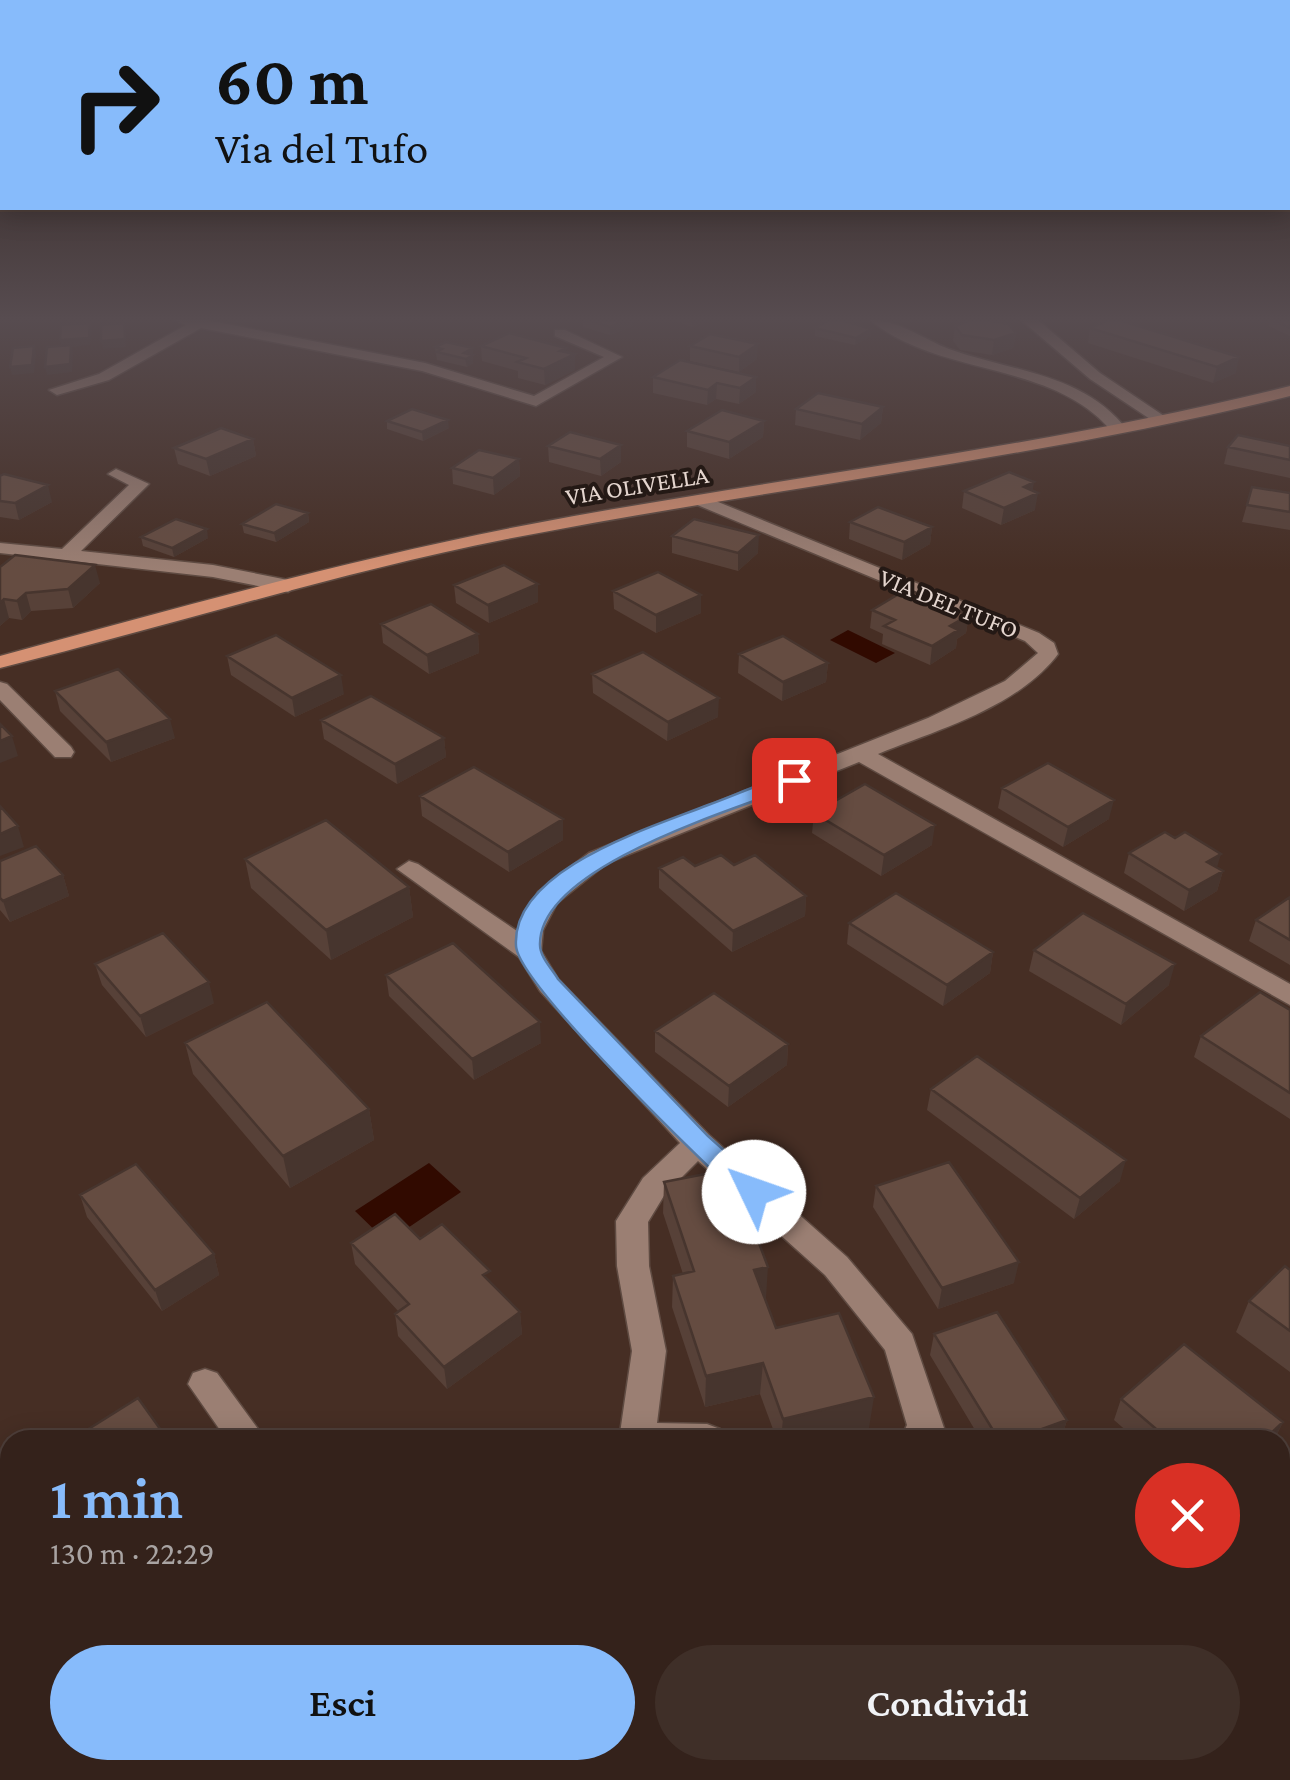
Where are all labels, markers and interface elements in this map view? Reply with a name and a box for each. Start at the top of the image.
icon: right [50,40,180,170]
text: 60 m [215,41,368,119]
text: Via del Tufo [215,123,428,173]
street label: VIA OLIVELLA [564,461,711,510]
street label: VIA DEL TUFO [876,563,1022,644]
pin [752,738,837,823]
icon: arrive [767,753,822,808]
position arrow [702,1140,806,1244]
button: close [1135,1463,1240,1568]
text: 1 min [50,1464,183,1531]
text: 130 m · 22:29 [50,1535,214,1571]
button: Esci [50,1645,635,1760]
button: Condividi [655,1645,1240,1760]

